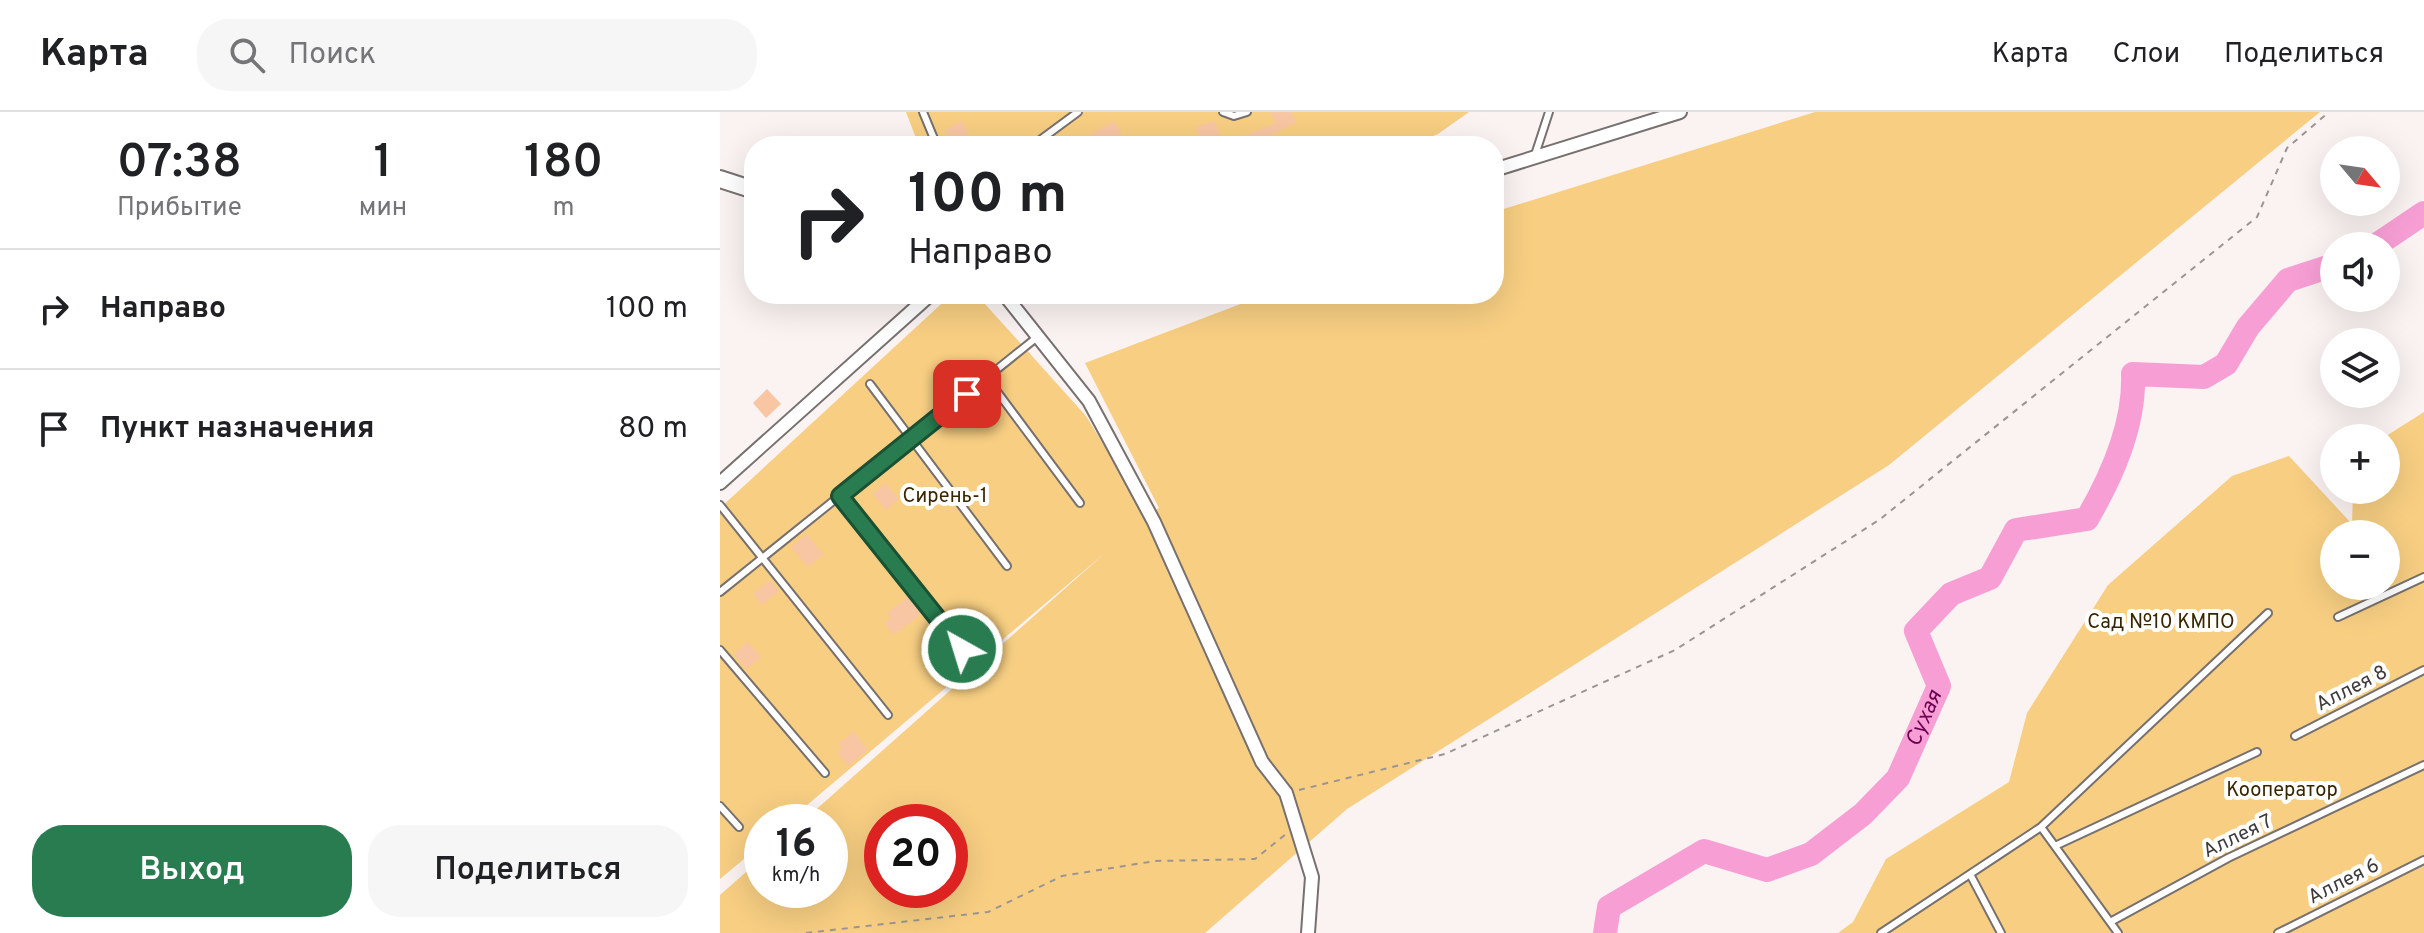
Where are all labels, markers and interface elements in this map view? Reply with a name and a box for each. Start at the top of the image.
search box [197,19,757,91]
text: Карта [40,31,149,80]
icon: search [225,33,269,77]
text: Поиск [289,37,376,74]
text: Карта [1992,37,2068,73]
text: Слои [2112,37,2180,73]
text: Поделиться [2224,37,2384,73]
text: 07:38 [117,134,242,194]
text: 1 [374,134,392,194]
text: 180 [524,134,603,194]
north arrow [2320,136,2400,216]
map controls [2320,136,2400,600]
text: 100 m [908,162,1067,232]
icon: right [776,168,880,272]
text: Прибытие [117,192,242,225]
text: мин [359,192,407,225]
text: m [553,192,575,225]
text: Направо [908,231,1053,277]
button: sound [2320,232,2400,312]
icon: right [32,287,76,331]
text: Направо [100,291,226,328]
text: 100 m [606,291,688,328]
button: layers [2320,328,2400,408]
pin [933,360,1001,428]
icon: arrive [945,372,989,416]
icon: arrive [32,407,76,451]
text: Пункт назначения [100,411,374,448]
text: 80 m [618,411,688,448]
button: + [2320,424,2400,504]
park label: Сирень-1 [903,484,987,510]
button: − [2320,520,2400,600]
position arrow [920,607,1004,691]
park label: Сад №10 КМПО [2087,610,2235,636]
street label: Аллея 8 [2312,660,2392,718]
water label: Сухая [1900,686,1949,751]
park label: Кооператор [2226,778,2338,804]
speed limit sign: 20 [864,804,968,908]
street label: Аллея 7 [2199,809,2277,865]
text: 16 [776,821,816,871]
button: Выход [32,825,352,917]
button: Поделиться [368,825,688,917]
street label: Аллея 6 [2304,853,2384,911]
text: km/h [772,863,820,889]

